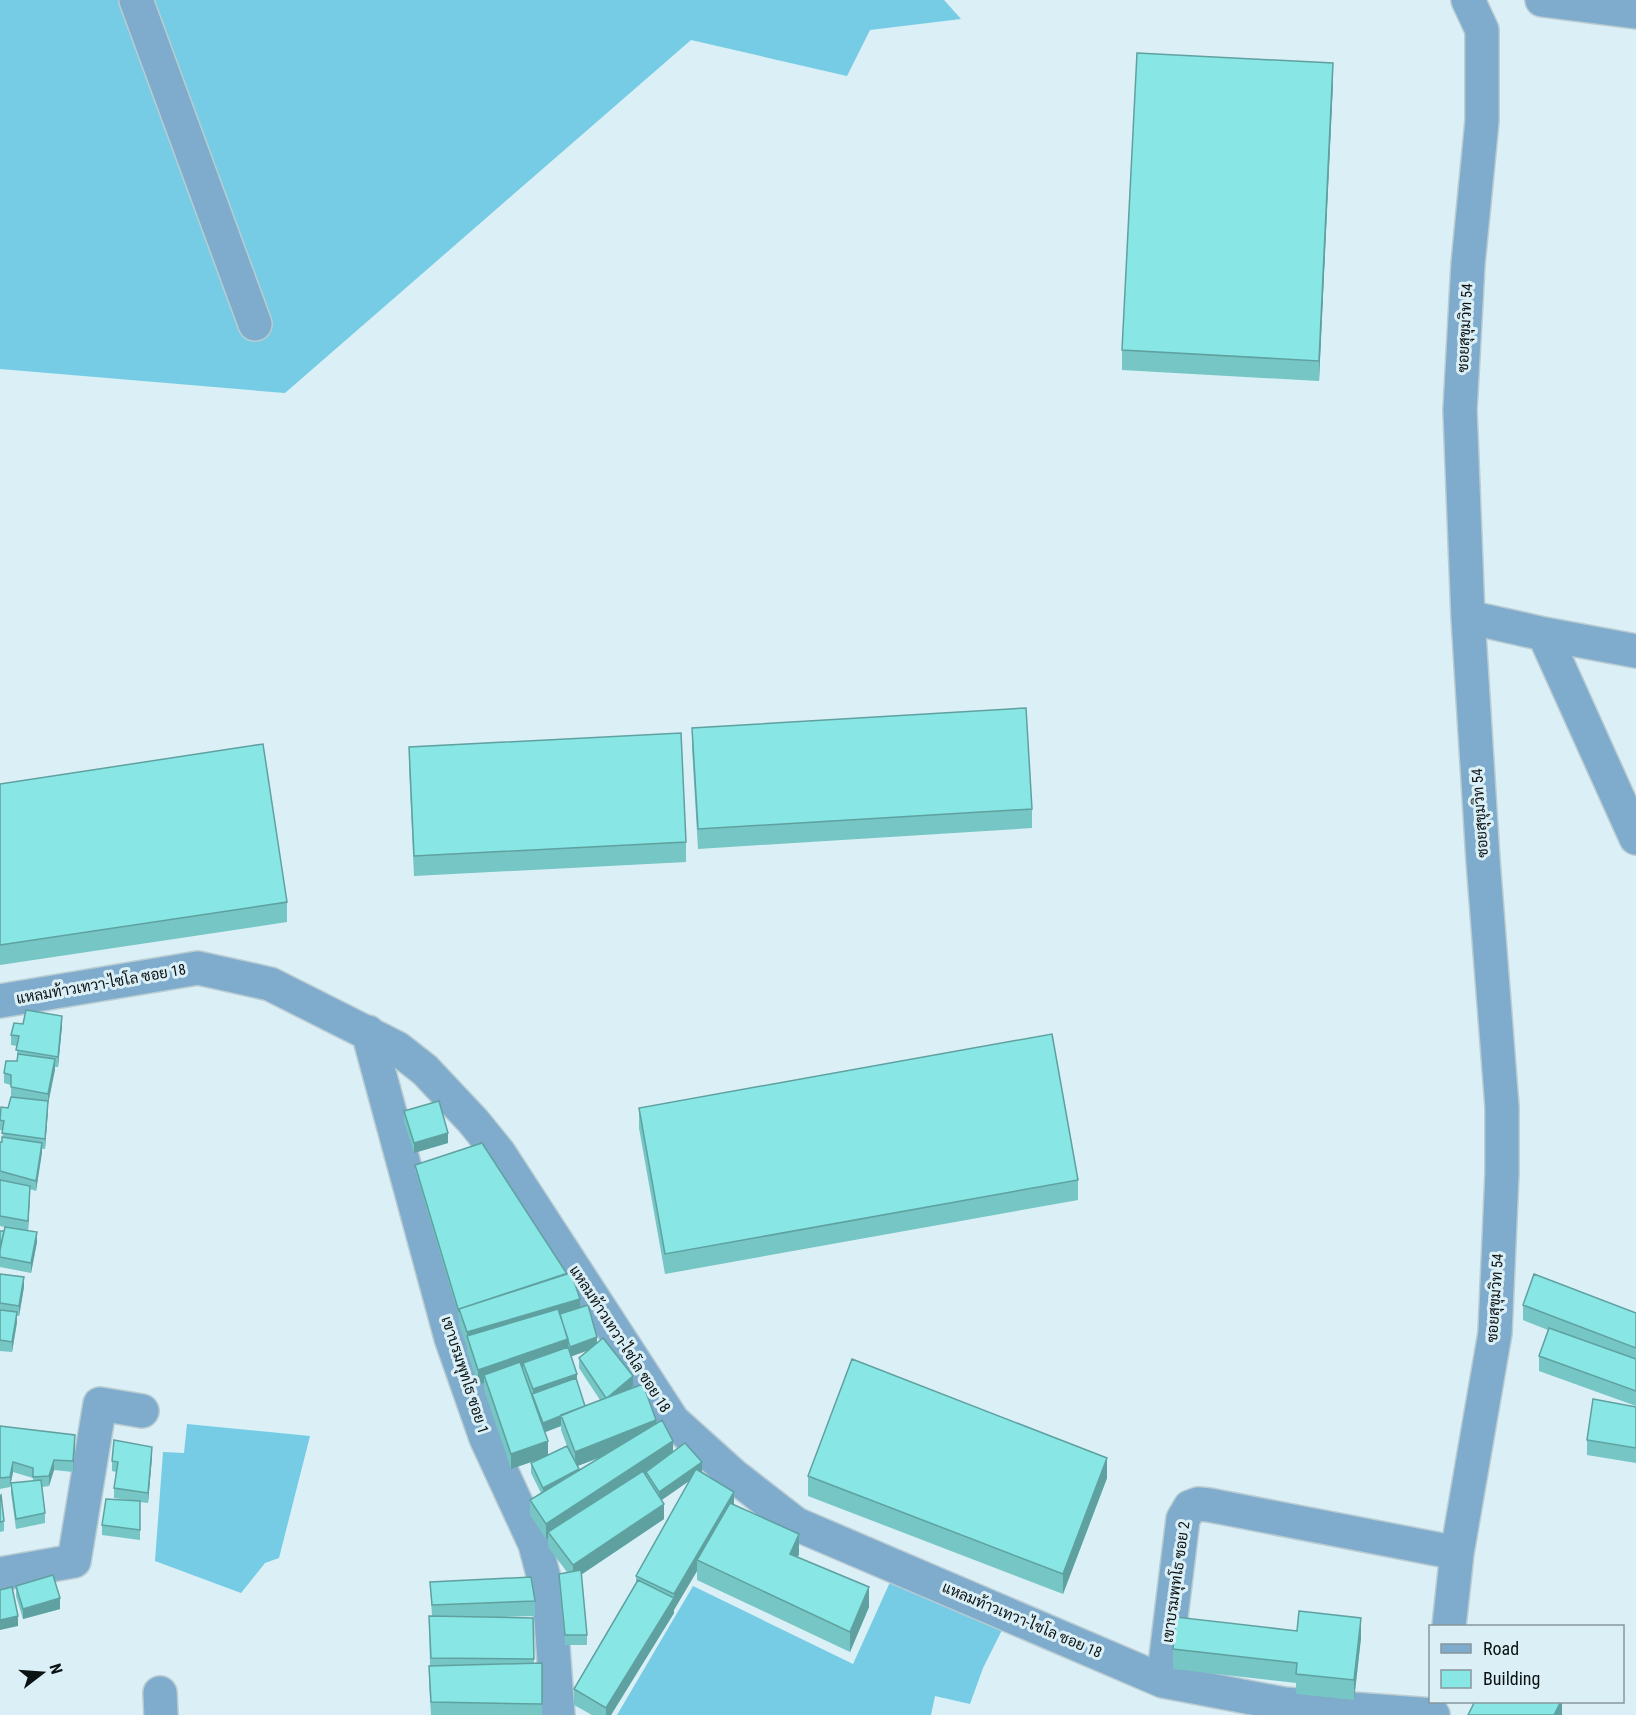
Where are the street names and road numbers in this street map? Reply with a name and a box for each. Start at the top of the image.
street label: ซอยสุขุมวิท 54 [1454,283,1478,373]
street label: ซอยสุขุมวิท 54 [1468,768,1494,858]
street label: แหลมท้าวเทวา-ไซโล ซอย 18 [15,959,187,1008]
street label: ซอยสุขุมวิท 54 [1483,1253,1509,1343]
street label: แหลมท้าวเทวา-ไซโล ซอย 18 [566,1261,675,1416]
street label: เขาบรมพุทโธ ซอย 1 [436,1314,493,1437]
street label: เขาบรมพุทโธ ซอย 2 [1158,1520,1195,1644]
street label: แหลมท้าวเทวา-ไซโล ซอย 18 [939,1577,1105,1662]

